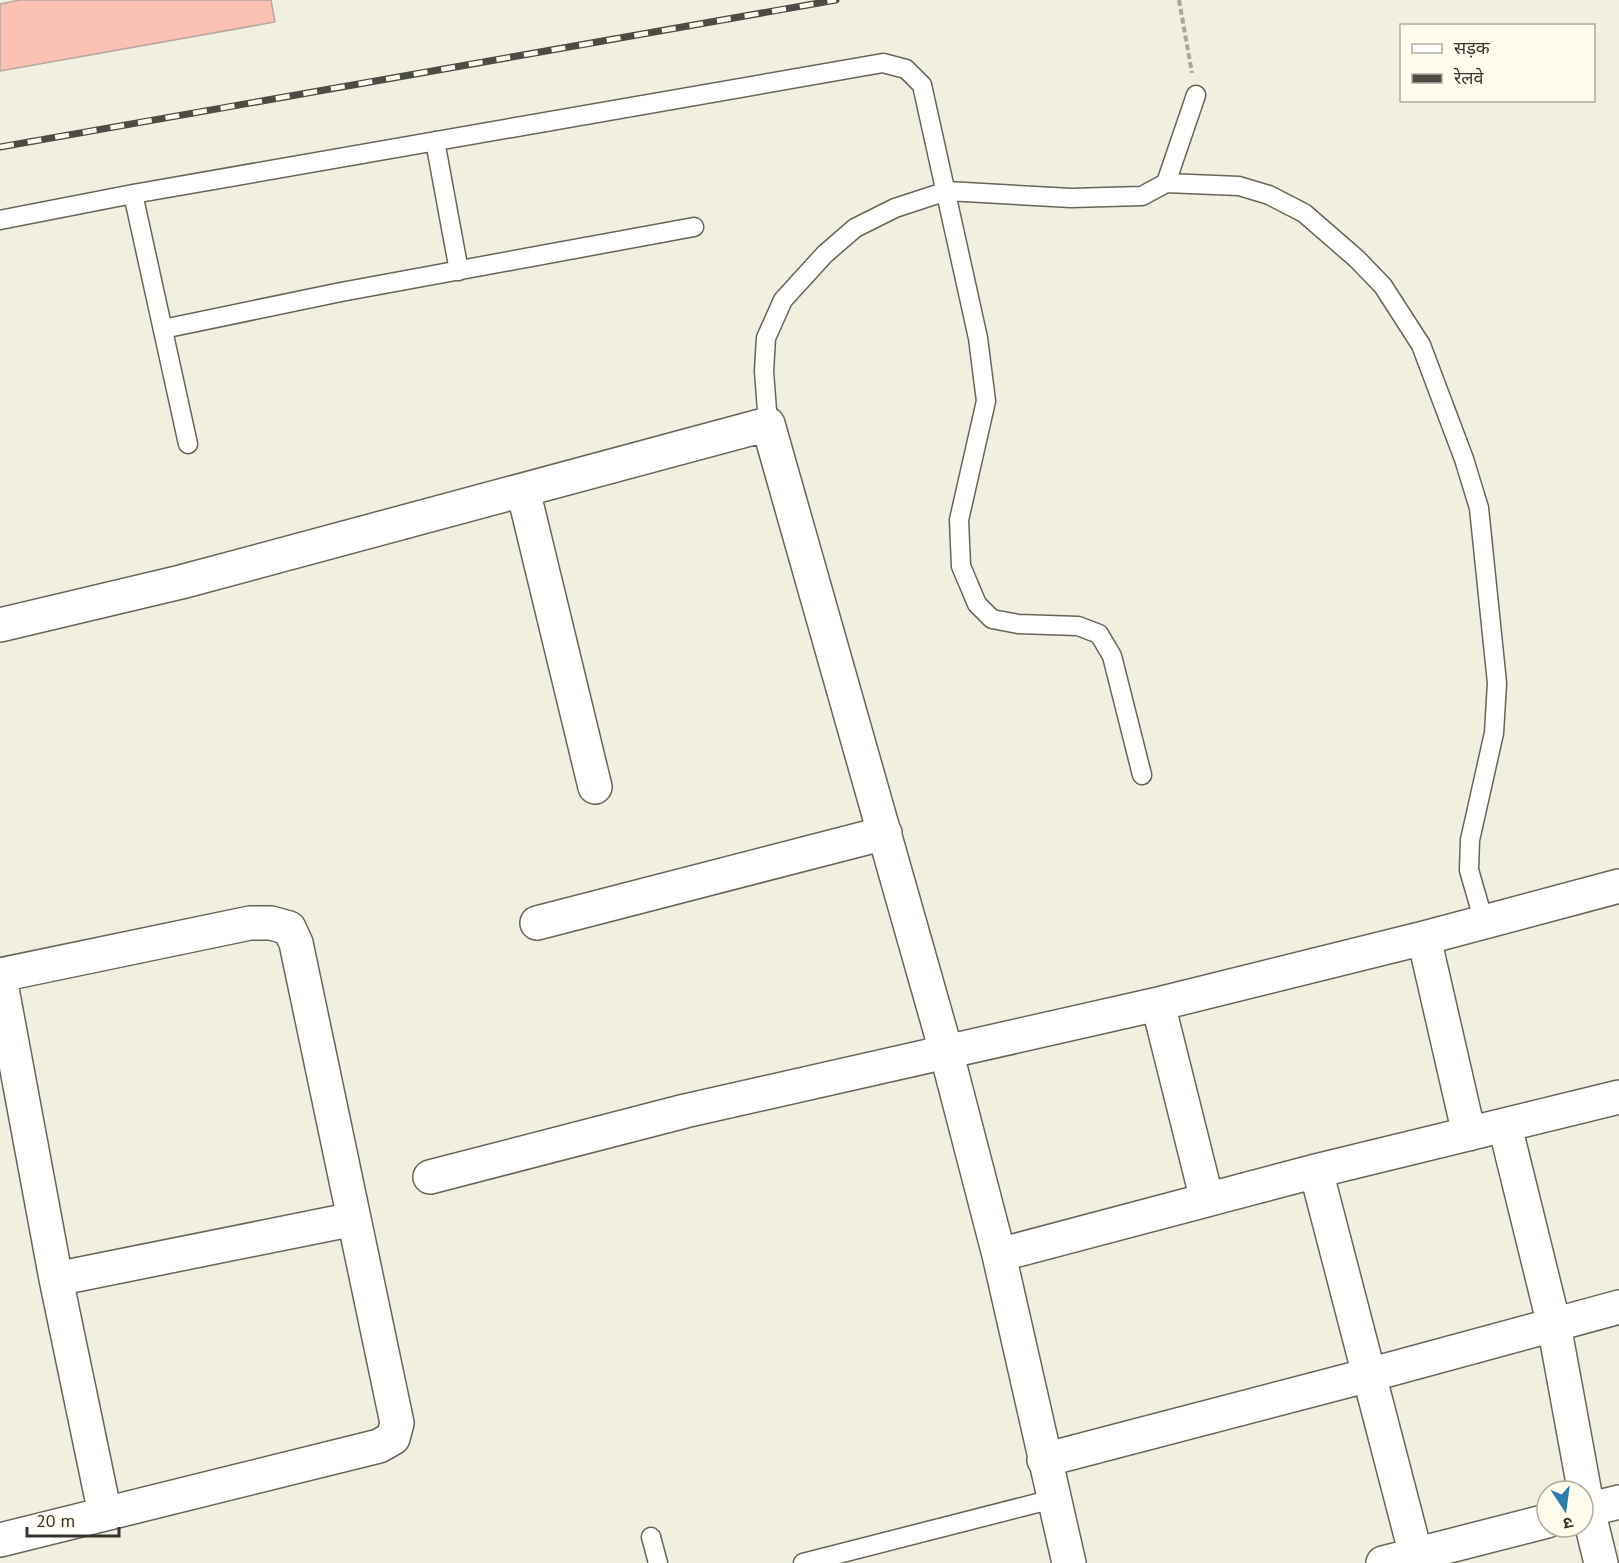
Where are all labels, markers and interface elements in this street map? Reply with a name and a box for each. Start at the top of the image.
legend [1400,24,1595,102]
text: सड़क [1454,36,1491,59]
text: रेलवे [1453,66,1485,89]
north arrow [1535,1479,1595,1539]
scale bar [27,1500,118,1538]
text: 20 m [36,1509,75,1532]
text: उ [1561,1513,1575,1535]

